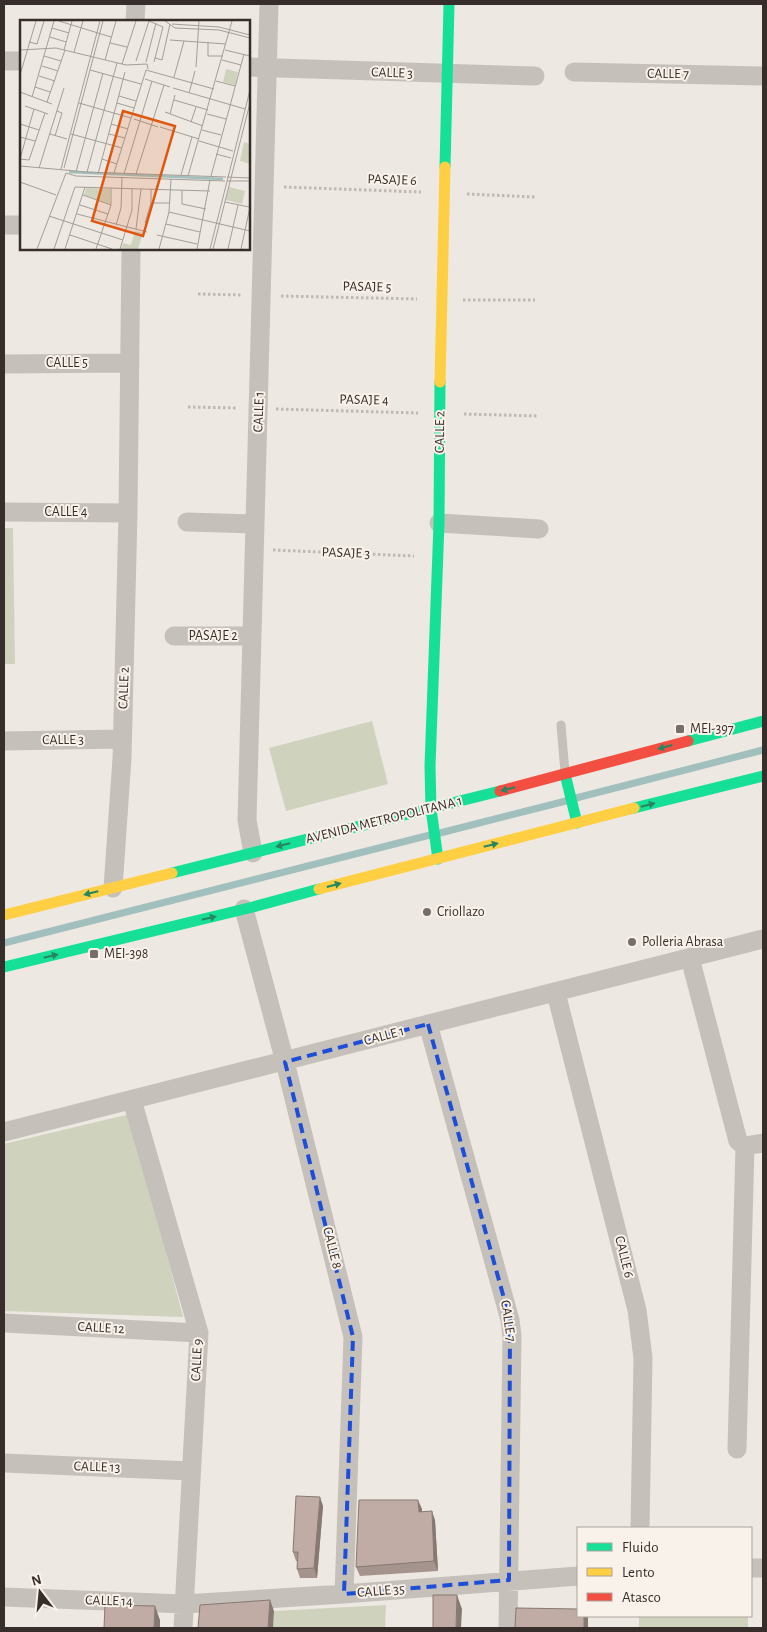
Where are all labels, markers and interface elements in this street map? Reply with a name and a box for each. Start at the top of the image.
inset map [20,20,250,250]
street label: CALLE 3 [371,65,413,81]
street label: CALLE 7 [647,67,689,81]
street label: PASAJE 6 [367,172,417,188]
street label: PASAJE 5 [343,280,392,294]
street label: CALLE 5 [46,356,88,370]
street label: CALLE 1 [251,391,267,433]
street label: PASAJE 4 [339,393,389,407]
street label: CALLE 2 [433,411,447,453]
street label: CALLE 4 [45,505,88,519]
street label: PASAJE 3 [321,545,371,561]
street label: PASAJE 2 [188,629,238,643]
street label: CALLE 2 [116,667,132,709]
place label: MEI-397 [690,722,734,736]
marker: MEI-397 [674,723,686,735]
street label: CALLE 3 [42,733,84,747]
one-way arrow [658,744,673,752]
one-way arrow [501,785,516,793]
street label: AVENIDA METROPOLITANA 1 [304,794,464,846]
one-way arrow [641,801,656,809]
one-way arrow [275,841,290,849]
one-way arrow [484,841,499,849]
one-way arrow [326,881,341,889]
one-way arrow [84,889,99,897]
place label: Criollazo [437,905,485,919]
marker: Criollazo [421,906,433,918]
one-way arrow [202,914,217,922]
place label: Polleria Abrasa [642,935,724,949]
marker: Polleria Abrasa [626,936,638,948]
place label: MEI-398 [104,947,148,961]
marker: MEI-398 [88,948,100,960]
one-way arrow [44,952,59,960]
street label: CALLE 1 [362,1024,406,1048]
street label: CALLE 8 [320,1226,344,1270]
street label: CALLE 6 [612,1235,636,1279]
street label: CALLE 7 [498,1299,518,1343]
street label: CALLE 12 [77,1320,125,1336]
street label: CALLE 9 [189,1338,205,1382]
street label: CALLE 13 [73,1459,121,1475]
legend [577,1527,752,1617]
text: Fluido [622,1540,659,1555]
text: Lento [622,1565,655,1580]
north arrow [15,1567,65,1617]
text: N [30,1572,43,1589]
street label: CALLE 35 [357,1582,406,1600]
text: Atasco [622,1590,661,1605]
street label: CALLE 14 [85,1593,133,1609]

